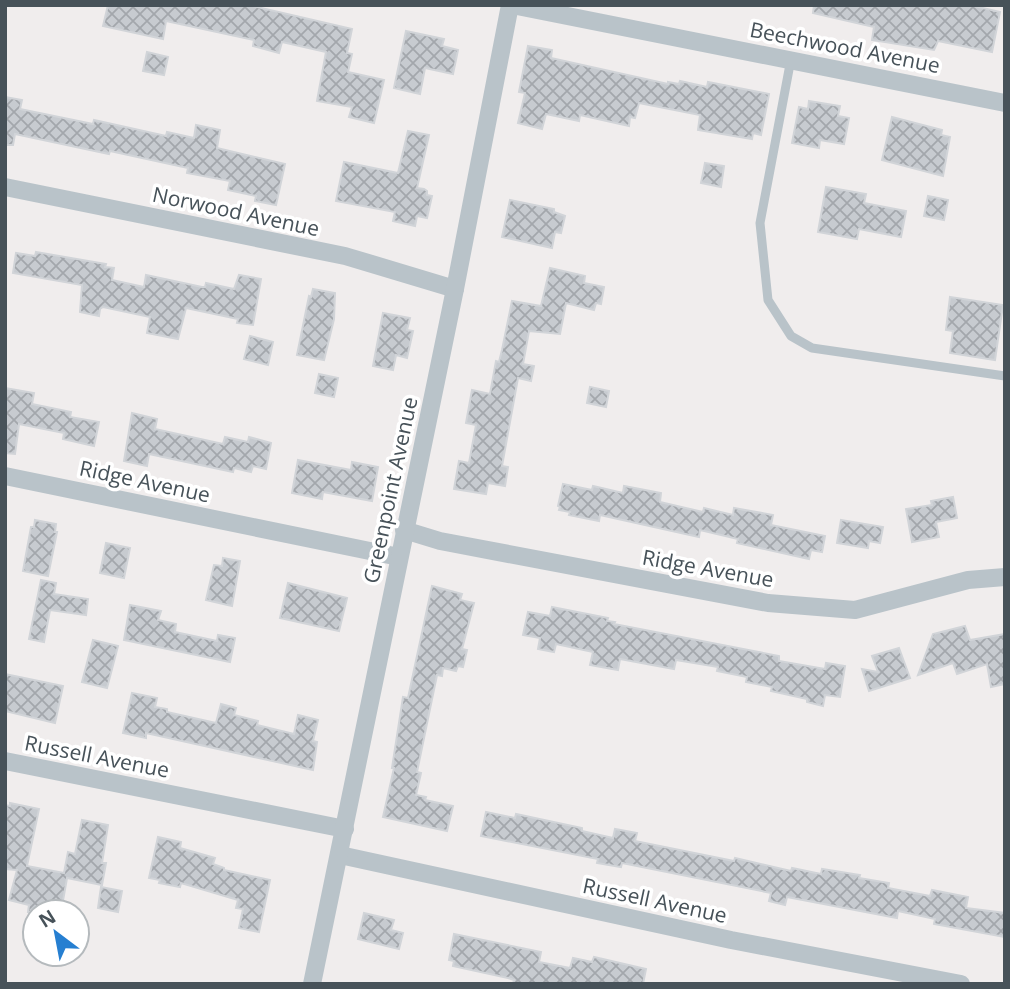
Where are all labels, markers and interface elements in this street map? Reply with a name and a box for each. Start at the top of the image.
street label: Beechwood Avenue [748,15,942,79]
street label: Norwood Avenue [150,180,322,242]
street label: Greenpoint Avenue [357,394,423,586]
street label: Ridge Avenue [77,453,213,509]
street label: Ridge Avenue [640,543,776,593]
street label: Russell Avenue [22,728,172,784]
street label: Russell Avenue [580,871,730,929]
north arrow [21,898,91,968]
text: N [34,903,60,934]

